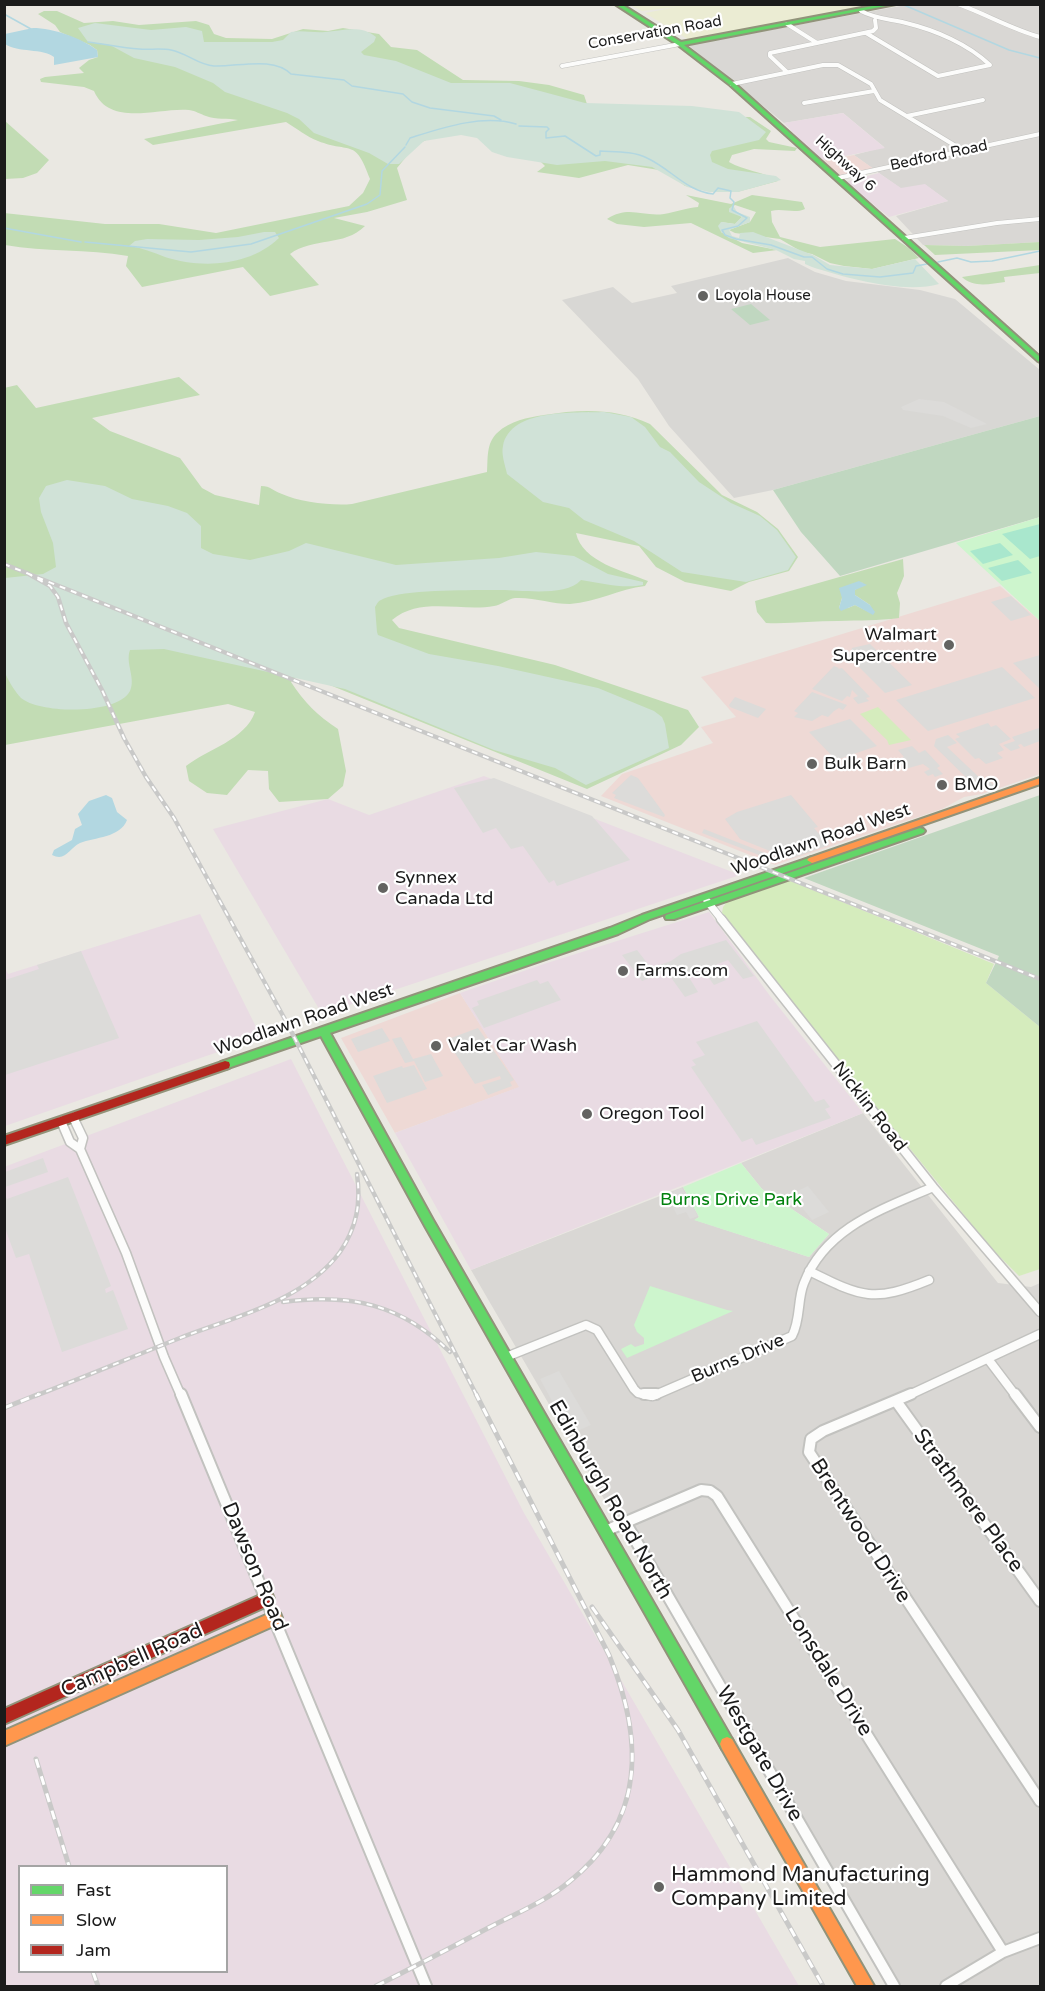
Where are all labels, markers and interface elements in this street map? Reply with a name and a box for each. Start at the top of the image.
street label: Conservation Road [587,12,723,54]
street label: Highway 6 [811,132,879,196]
street label: Bedford Road [889,137,989,175]
place label: Loyola House [715,287,811,305]
marker: Loyola House [696,289,710,303]
place label: Walmart Supercentre [833,624,937,666]
marker: Walmart Supercentre [942,638,956,652]
place label: Bulk Barn [824,753,907,775]
marker: Bulk Barn [805,757,819,771]
place label: BMO [954,774,998,796]
marker: BMO [935,778,949,792]
street label: Woodlawn Road West [729,799,913,881]
place label: Synnex Canada Ltd [395,867,493,910]
marker: Synnex Canada Ltd [376,881,390,895]
place label: Farms.com [635,960,728,982]
marker: Farms.com [616,964,630,978]
street label: Woodlawn Road West [212,979,396,1061]
place label: Valet Car Wash [448,1035,577,1057]
marker: Valet Car Wash [429,1039,443,1053]
street label: Nicklin Road [827,1058,911,1156]
place label: Oregon Tool [599,1103,704,1125]
marker: Oregon Tool [580,1107,594,1121]
park label: Burns Drive Park [660,1189,802,1211]
street label: Burns Drive [688,1330,788,1388]
street label: Edinburgh Road North [543,1396,677,1604]
street label: Strathmere Place [908,1424,1028,1578]
street label: Brentwood Drive [804,1454,916,1608]
street label: Dawson Road [216,1499,292,1635]
street label: Lonsdale Drive [778,1603,878,1741]
street label: Campbell Road [57,1618,207,1704]
street label: Westgate Drive [710,1682,808,1826]
place label: Hammond Manufacturing Company Limited [671,1862,930,1912]
legend [18,1865,228,1973]
text: Fast [76,1879,111,1901]
marker: Hammond Manufacturing Company Limited [652,1880,666,1894]
text: Slow [76,1909,117,1931]
text: Jam [76,1939,111,1961]

